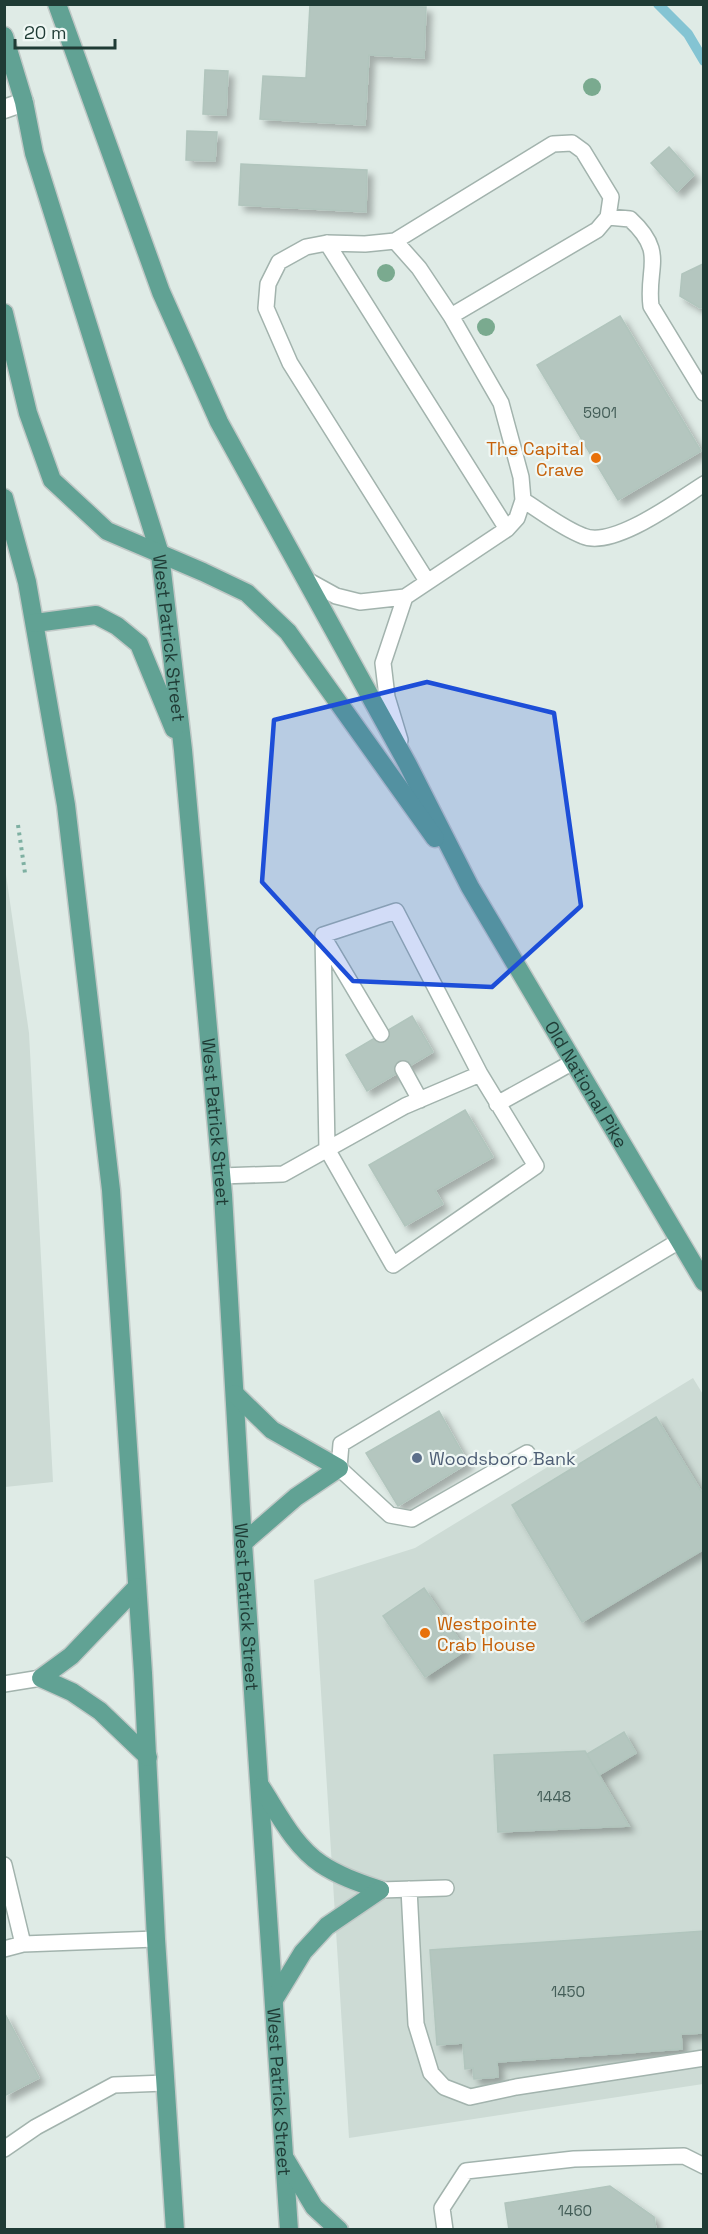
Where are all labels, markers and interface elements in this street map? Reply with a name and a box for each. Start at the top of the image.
scale bar [15,12,116,50]
text: 20 m [24,21,67,44]
house number: 5901 [583,403,617,422]
place label: The Capital Crave [486,437,584,481]
marker: The Capital Crave [589,451,603,465]
street label: West Patrick Street [149,553,191,723]
street label: Old National Pike [540,1016,633,1152]
street label: West Patrick Street [197,1037,235,1206]
place label: Woodsboro Bank [429,1447,576,1470]
marker: Woodsboro Bank [410,1451,424,1465]
street label: West Patrick Street [230,1522,264,1692]
place label: Westpointe Crab House [437,1612,537,1656]
marker: Westpointe Crab House [418,1626,432,1640]
house number: 1448 [537,1787,571,1806]
house number: 1450 [551,1982,585,2001]
street label: West Patrick Street [263,2007,297,2177]
house number: 1460 [558,2201,592,2220]

